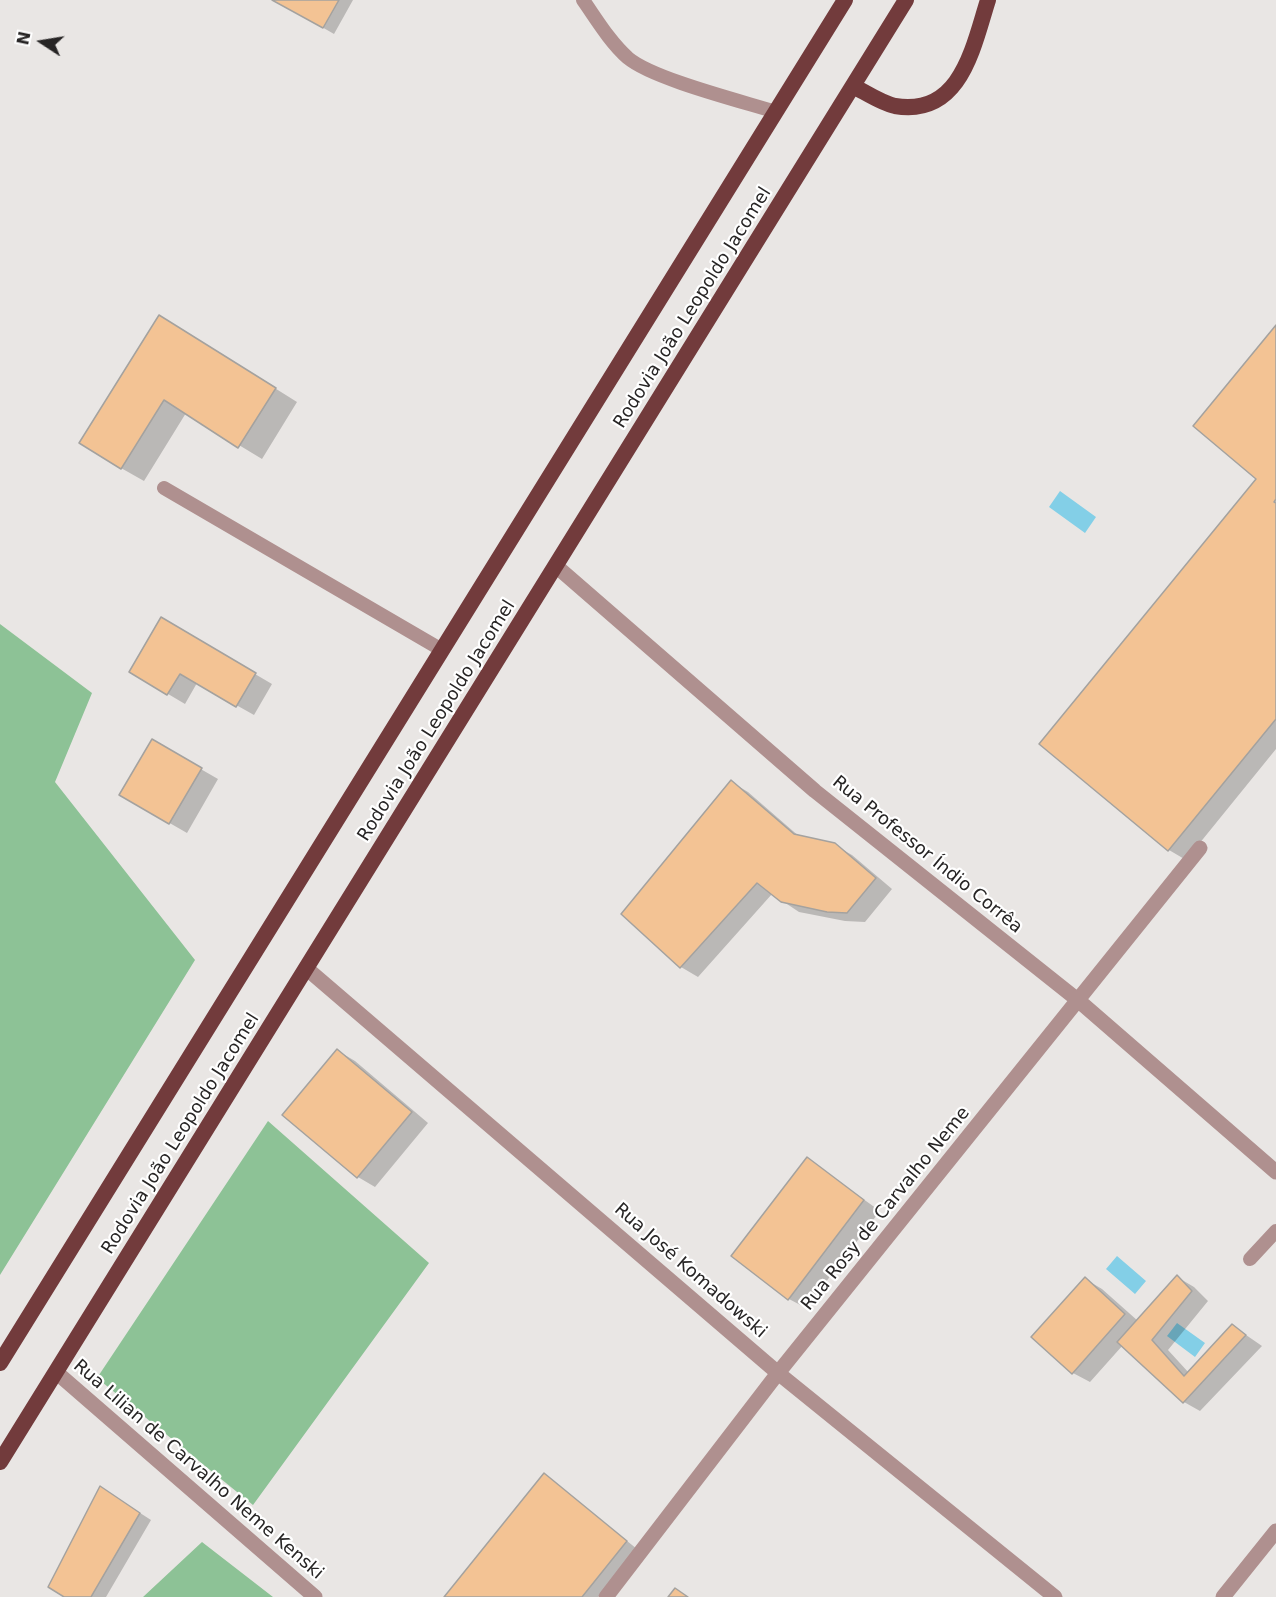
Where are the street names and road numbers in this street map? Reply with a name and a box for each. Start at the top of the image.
street label: Rodovia João Leopoldo Jacomel [610,184,776,432]
street label: Rodovia João Leopoldo Jacomel [354,597,520,845]
street label: Rua Professor Índio Corrêa [828,772,1026,938]
street label: Rodovia João Leopoldo Jacomel [98,1010,264,1258]
street label: Rua Rosy de Carvalho Neme [797,1103,975,1315]
street label: Rua José Komadowski [609,1199,771,1343]
street label: Rua Lilian de Carvalho Neme Kenski [69,1356,327,1584]

